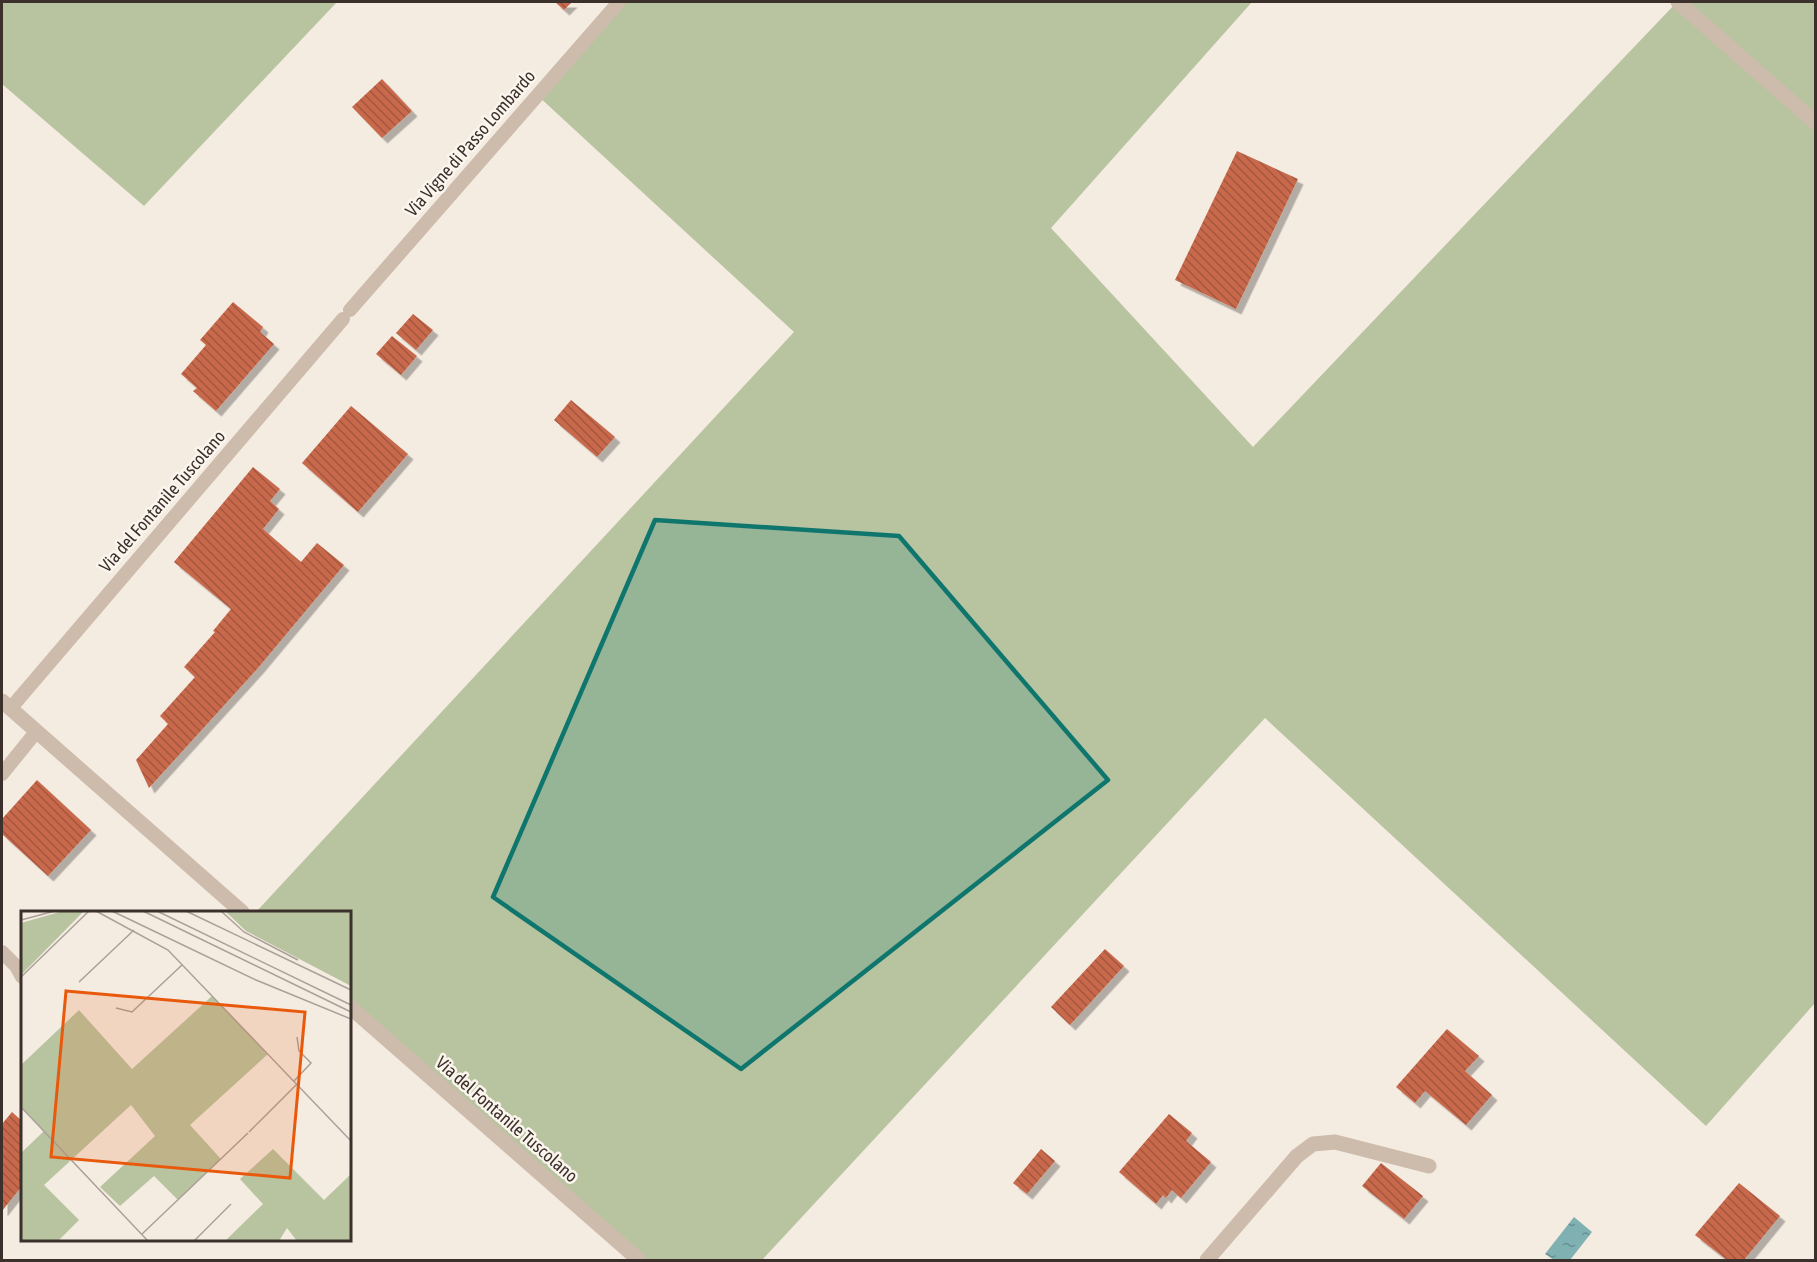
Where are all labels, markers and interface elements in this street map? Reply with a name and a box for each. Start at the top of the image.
street label: Via Vigne di Passo Lombardo [401,66,539,220]
street label: Via del Fontanile Tuscolano [95,426,229,576]
inset map [21,911,351,1241]
street label: Via del Fontanile Tuscolano [432,1052,582,1186]

